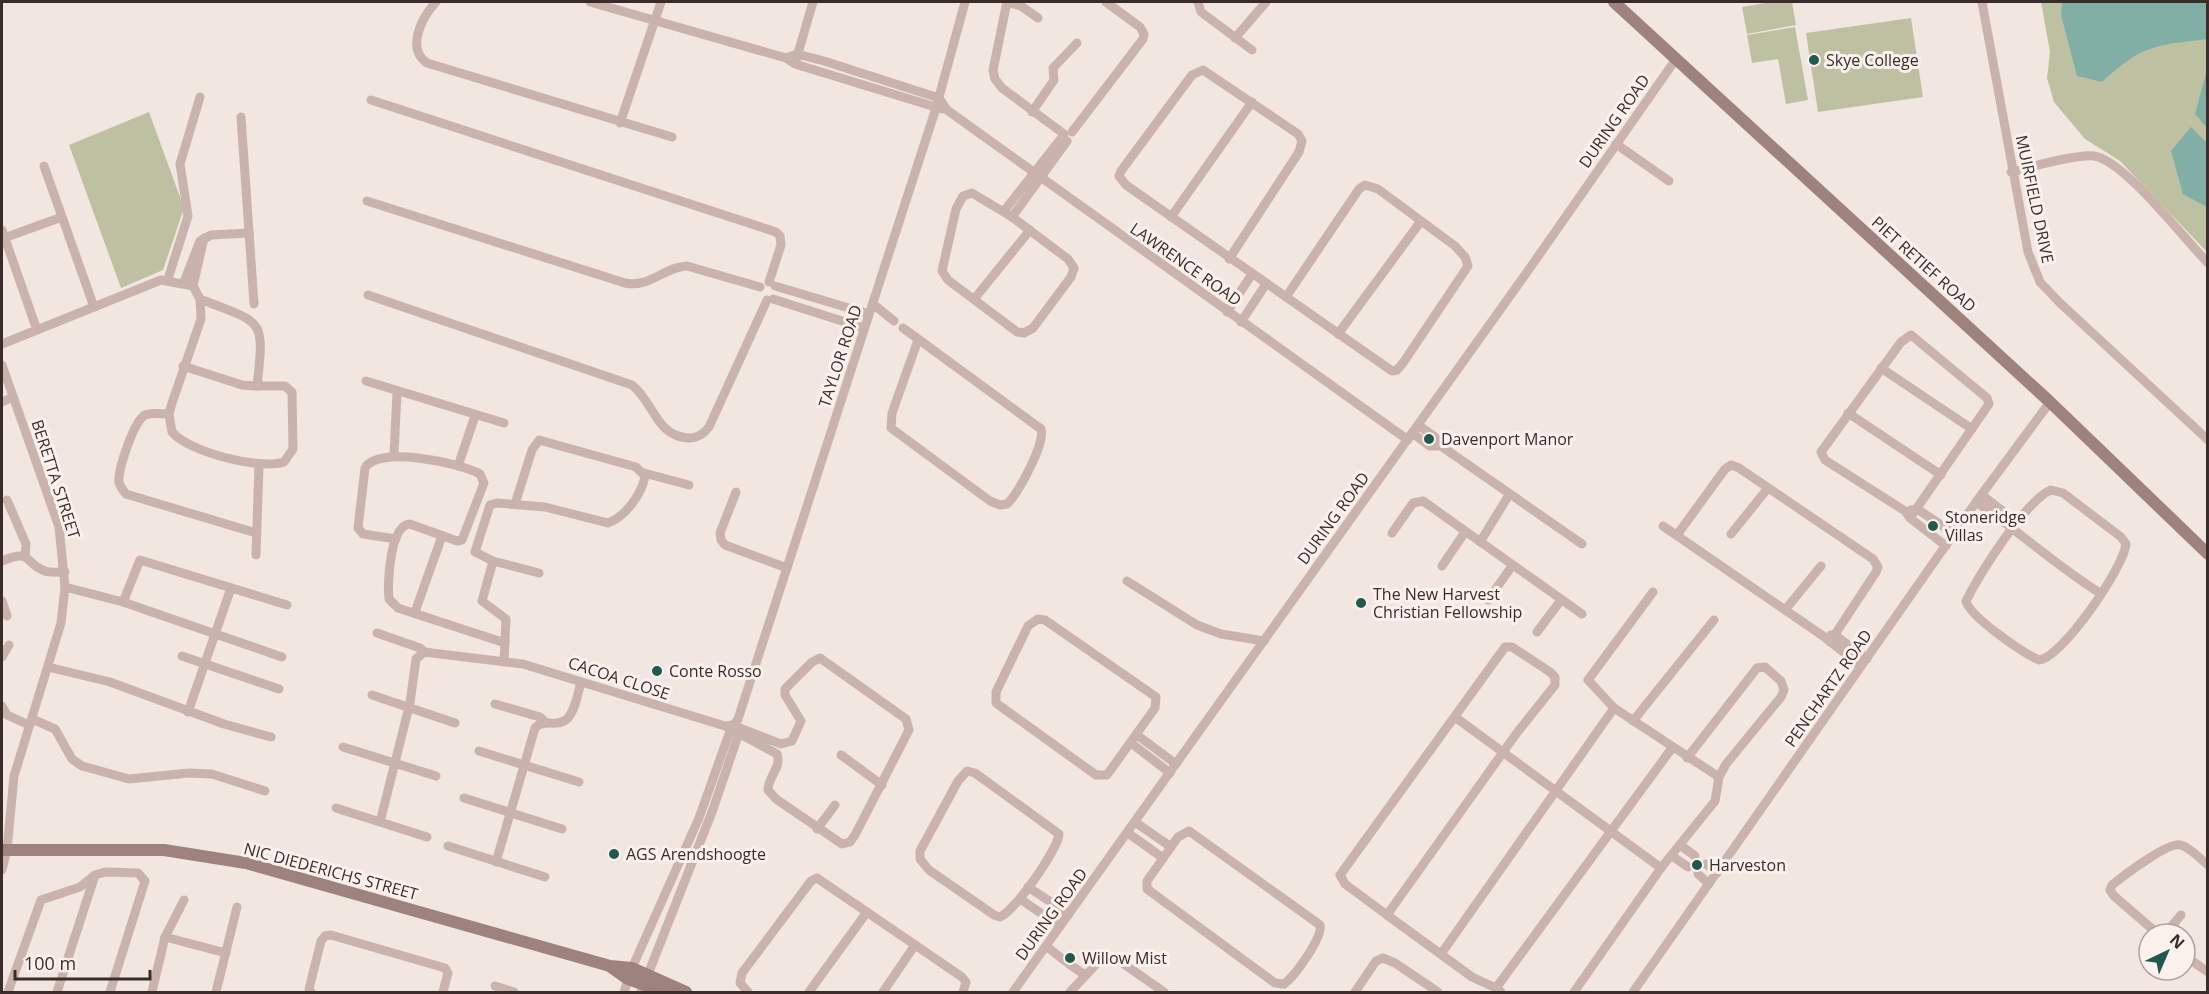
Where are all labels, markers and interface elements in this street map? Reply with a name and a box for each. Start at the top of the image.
place label: Skye College [1826,49,1919,71]
marker: Skye College [1807,53,1821,67]
street label: DURING ROAD [1574,70,1654,172]
street label: MUIRFIELD DRIVE [2011,133,2059,265]
street label: PIET RETIEF ROAD [1867,211,1981,317]
street label: LAWRENCE ROAD [1126,217,1246,311]
street label: TAYLOR ROAD [813,302,867,410]
street label: BERETTA STREET [26,417,86,542]
place label: Davenport Manor [1441,428,1574,450]
marker: Davenport Manor [1422,432,1436,446]
street label: DURING ROAD [1292,467,1374,569]
place label: Stoneridge Villas [1945,506,2026,546]
marker: Stoneridge Villas [1926,519,1940,533]
place label: The New Harvest Christian Fellowship [1373,583,1522,623]
marker: The New Harvest Christian Fellowship [1354,596,1368,610]
street label: PENCHARTZ ROAD [1779,625,1877,751]
street label: CACOA CLOSE [565,651,673,705]
place label: Conte Rosso [669,660,762,682]
marker: Conte Rosso [650,664,664,678]
street label: NIC DIEDERICHS STREET [241,837,421,905]
place label: AGS Arendshoogte [626,843,766,865]
marker: AGS Arendshoogte [607,847,621,861]
place label: Harveston [1709,854,1786,876]
marker: Harveston [1690,858,1704,872]
street label: DURING ROAD [1010,863,1092,965]
north arrow [2137,922,2197,982]
text: N [2165,929,2190,954]
scale bar [15,943,150,981]
place label: Willow Mist [1082,947,1167,969]
text: 100 m [24,951,76,975]
marker: Willow Mist [1063,951,1077,965]

